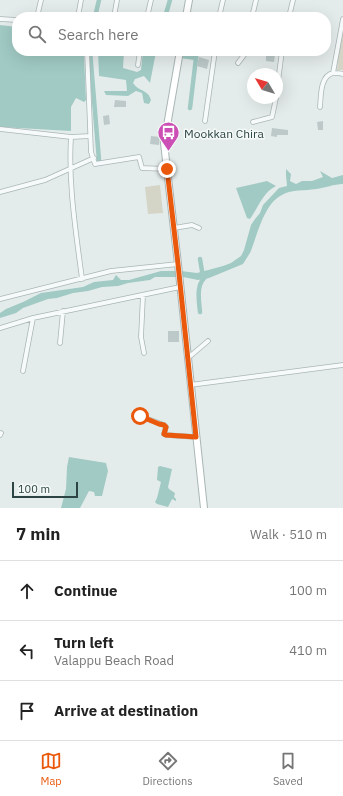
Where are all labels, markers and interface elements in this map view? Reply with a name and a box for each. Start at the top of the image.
search box [12,12,331,56]
icon: search [26,23,48,45]
text: Search here [58,25,138,44]
north arrow [247,68,283,104]
bus stop icon: Mookkan Chira [156,120,182,153]
place label: Mookkan Chira [184,126,264,141]
route end [158,160,176,178]
route start [131,407,149,425]
scale bar [12,480,78,499]
text: 100 m [18,482,50,496]
text: 7 min [16,523,60,545]
text: Walk · 510 m [250,526,327,543]
icon: ahead [16,580,38,602]
text: Continue [54,581,118,600]
text: 100 m [289,582,327,599]
text: Turn left [54,633,114,652]
icon: left [16,640,38,662]
text: 410 m [289,642,327,659]
text: Valappu Beach Road [54,652,174,669]
icon: arrive [16,700,38,722]
text: Arrive at destination [54,701,198,720]
tab: Map [40,750,62,788]
tab: Directions [142,750,193,788]
tab: Saved [273,750,303,788]

